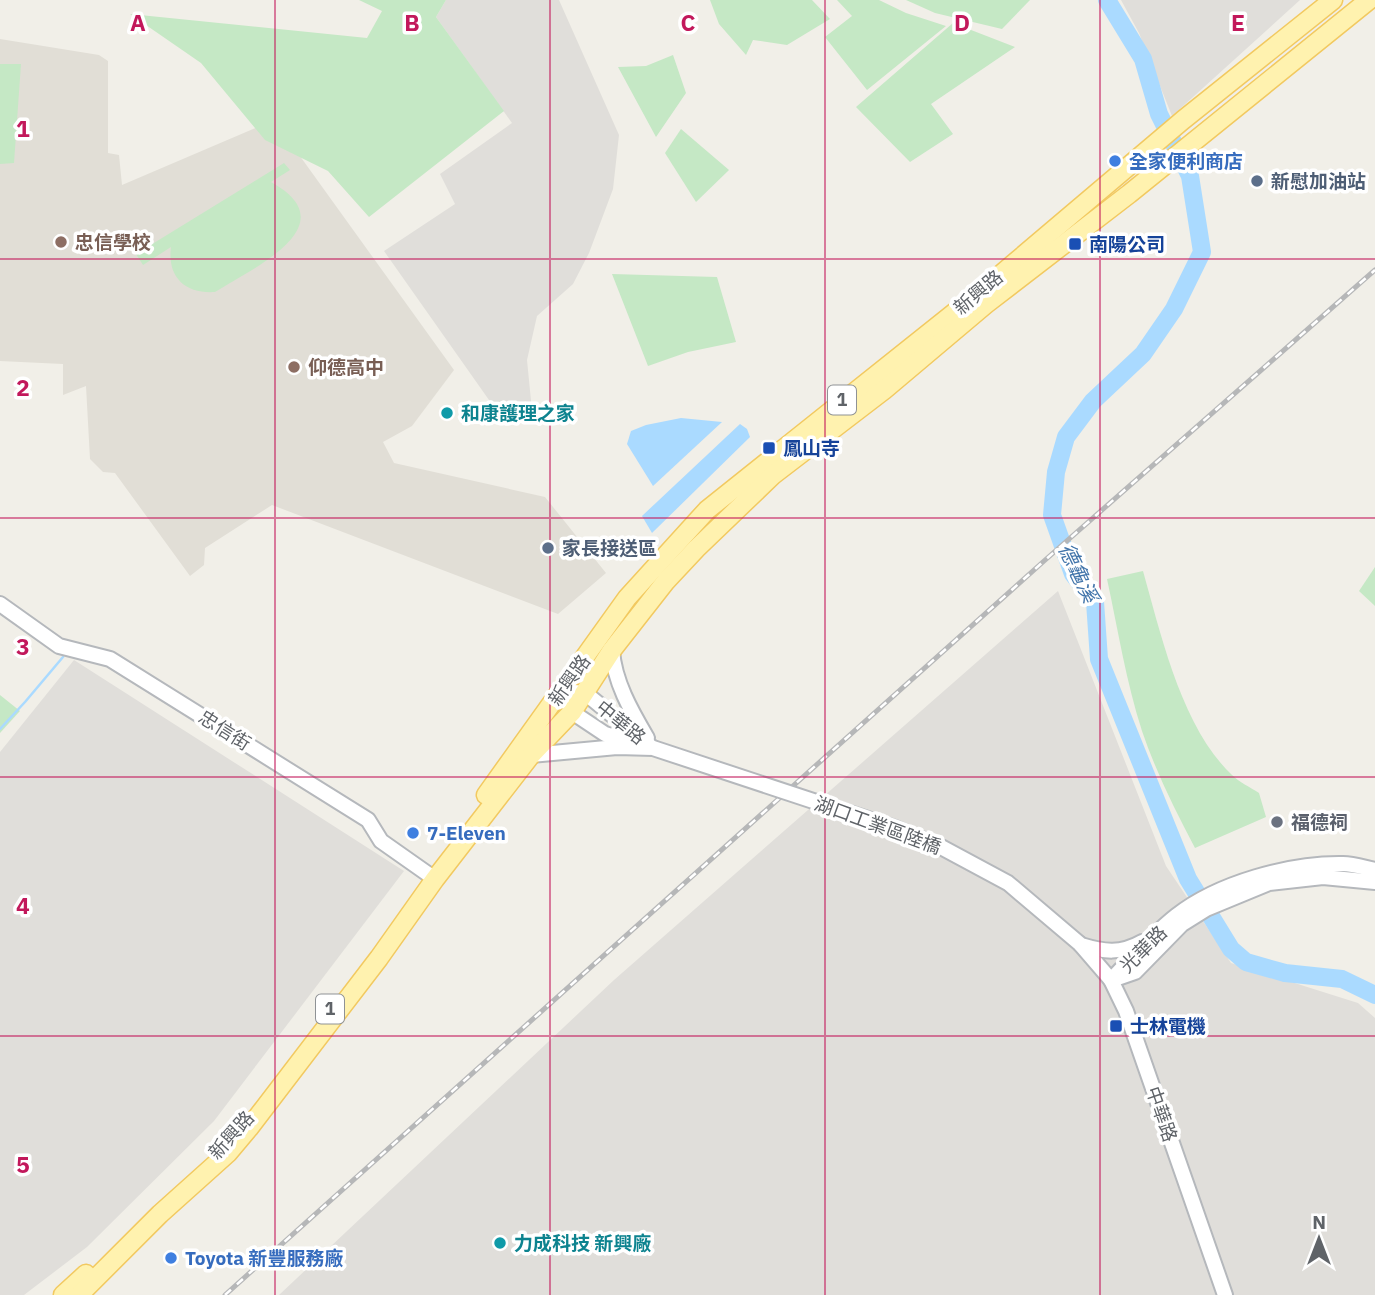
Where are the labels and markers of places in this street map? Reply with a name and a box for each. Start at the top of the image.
place label: 全家便利商店 [1129,149,1243,173]
marker: 全家便利商店 [1107,153,1123,169]
place label: 新慰加油站 [1271,169,1366,193]
marker: 新慰加油站 [1249,173,1265,189]
place label: 忠信學校 [75,230,151,254]
place label: 南陽公司 [1089,232,1165,256]
marker: 忠信學校 [53,234,69,250]
marker: 南陽公司 [1067,236,1083,252]
place label: 仰德高中 [308,355,384,379]
marker: 仰德高中 [286,359,302,375]
place label: 和康護理之家 [461,401,575,425]
marker: 和康護理之家 [439,405,455,421]
place label: 鳳山寺 [783,436,840,460]
marker: 鳳山寺 [761,440,777,456]
place label: 家長接送區 [562,536,657,560]
marker: 家長接送區 [540,540,556,556]
place label: 福德祠 [1291,810,1348,834]
marker: 福德祠 [1269,814,1285,830]
place label: 7-Eleven [427,821,506,845]
marker: 7-Eleven [405,825,421,841]
place label: 士林電機 [1130,1014,1206,1038]
marker: 士林電機 [1108,1018,1124,1034]
place label: 力成科技 新興廠 [514,1231,652,1255]
marker: 力成科技 新興廠 [492,1235,508,1251]
place label: Toyota 新豐服務廠 [185,1246,344,1270]
marker: Toyota 新豐服務廠 [163,1250,179,1266]

